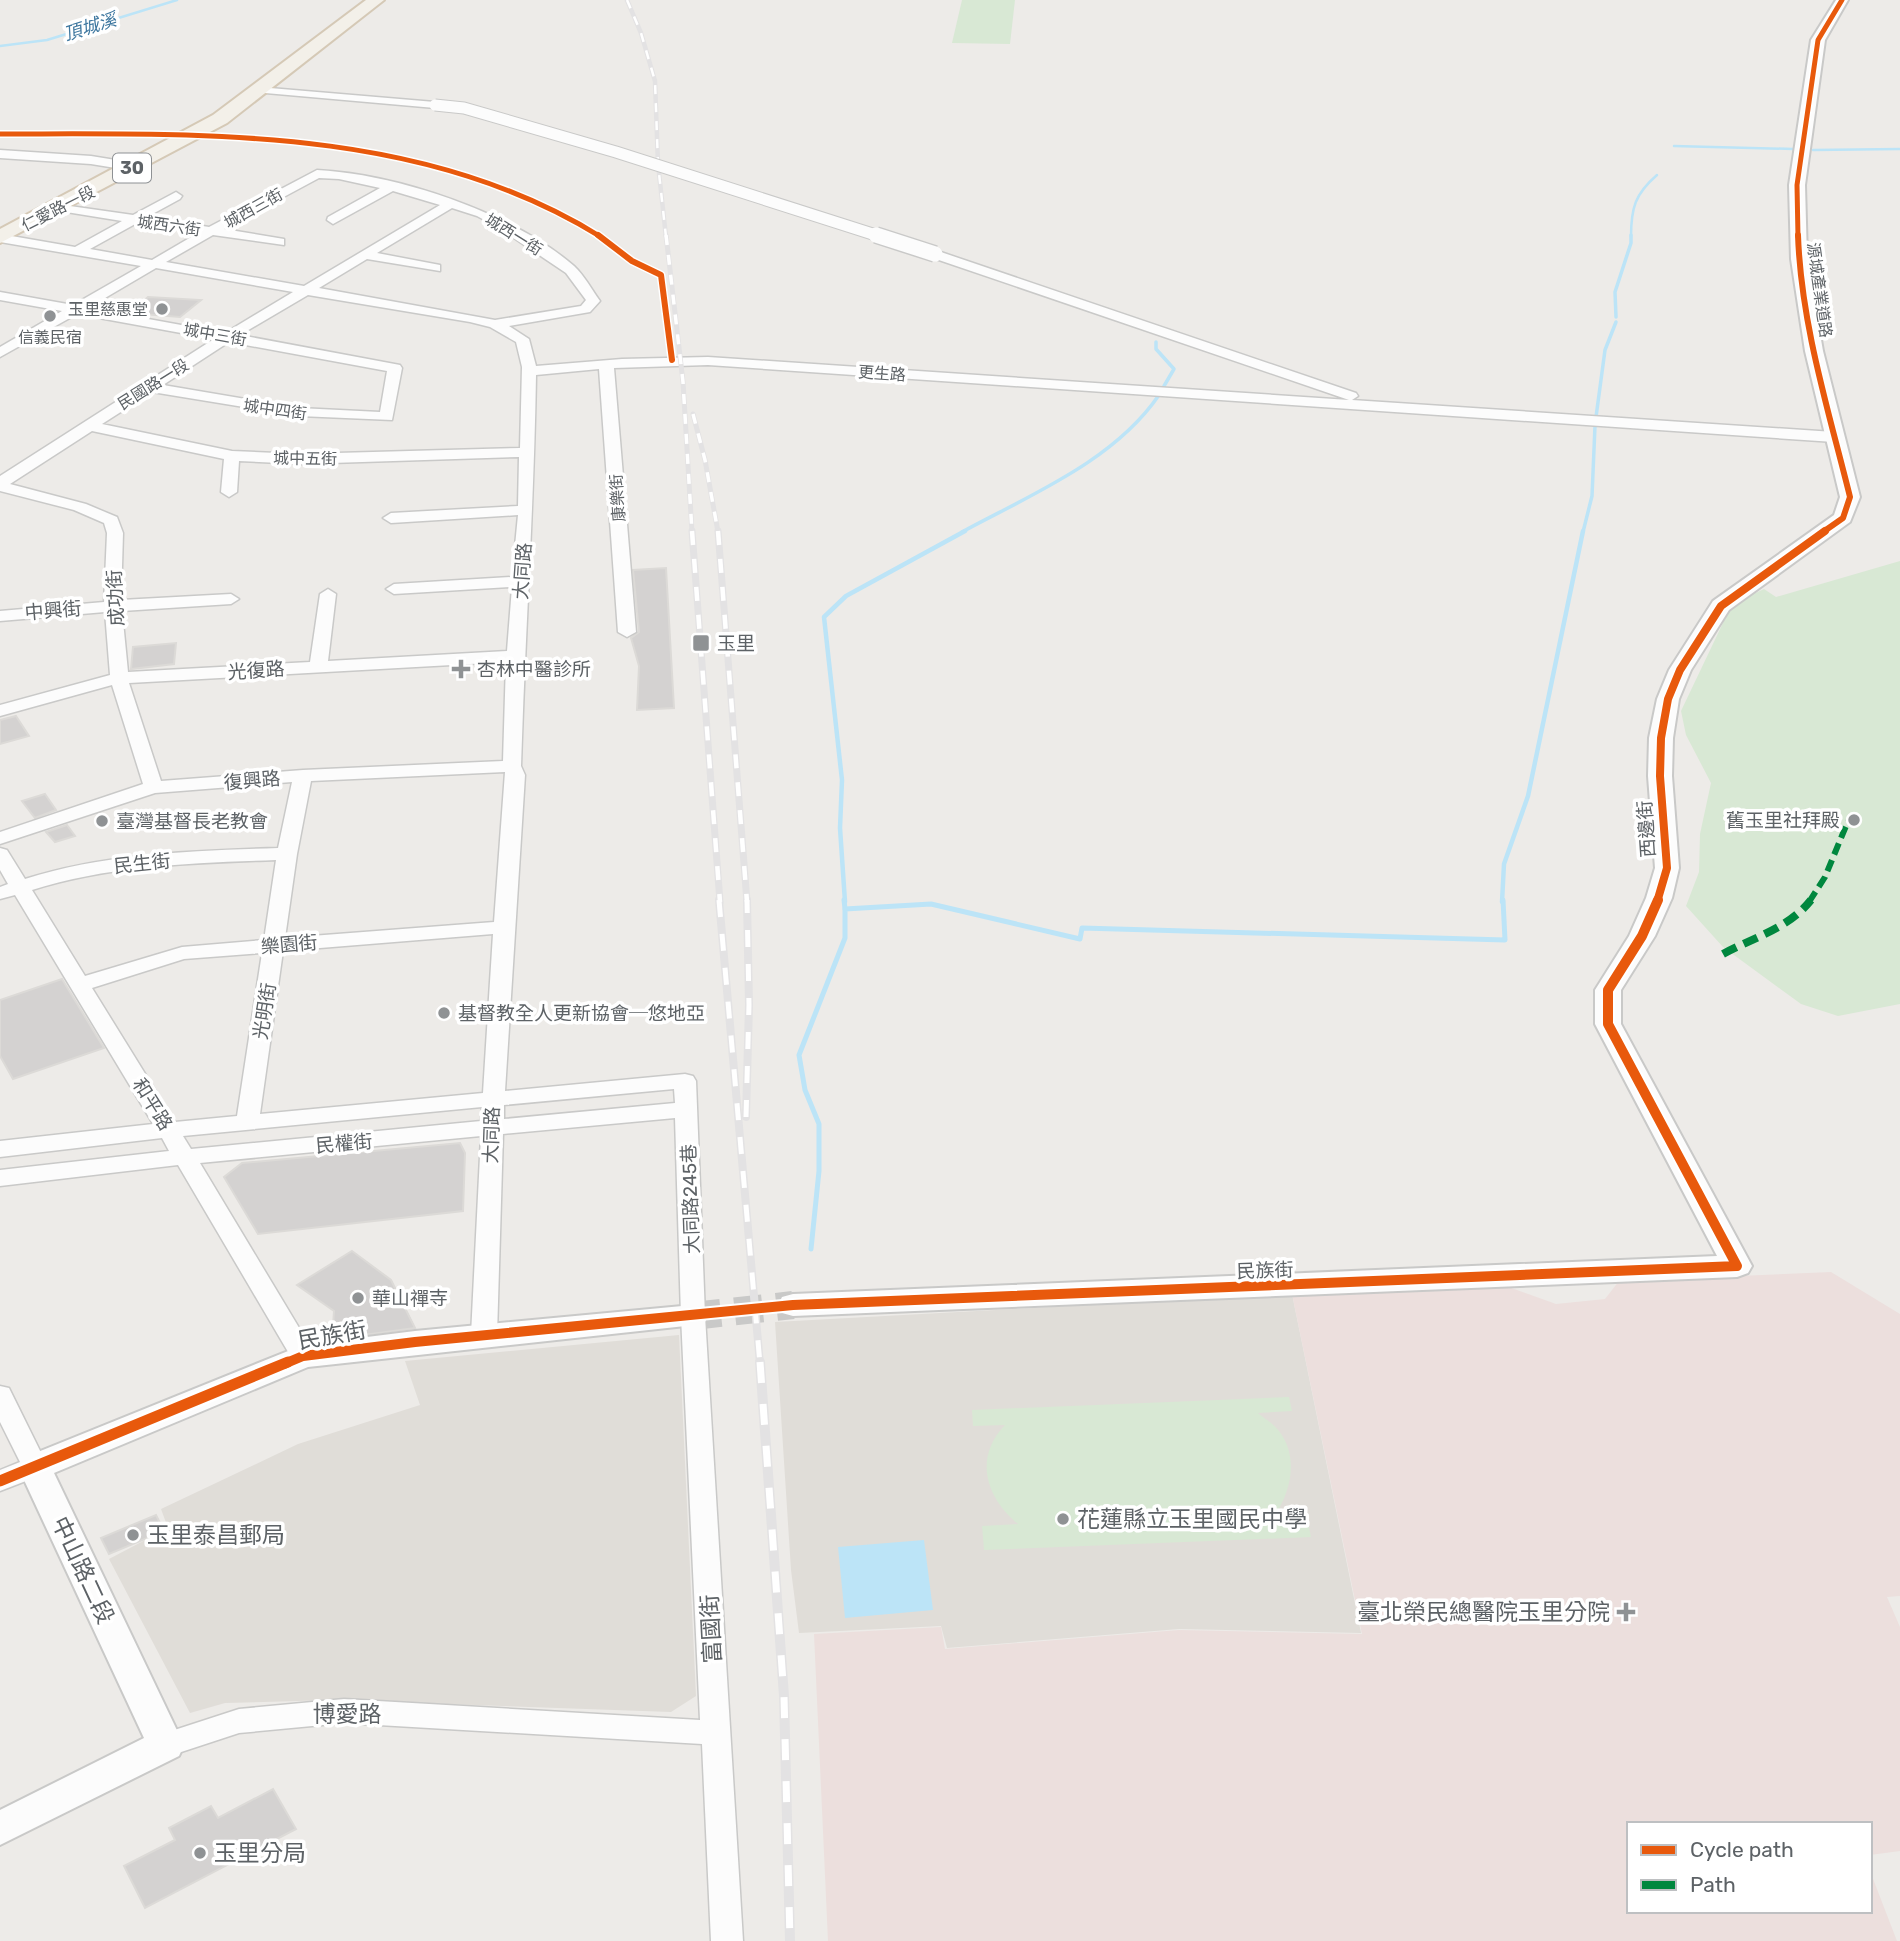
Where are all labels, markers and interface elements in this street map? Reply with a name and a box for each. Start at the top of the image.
water label: 頂城溪 [61,8,122,45]
road number: 30 [113,154,151,182]
street label: 仁愛路一段 [18,182,98,235]
street label: 城西三街 [221,185,286,232]
street label: 城西一街 [482,209,546,259]
street label: 城西六街 [136,212,202,239]
street label: 源城產業道路 [1803,241,1836,339]
place label: 玉里慈惠堂 [68,300,148,319]
marker: 玉里慈惠堂 [154,301,170,317]
marker: 信義民宿 [42,308,58,324]
street label: 城中三街 [182,320,248,349]
place label: 信義民宿 [18,328,82,347]
street label: 民國路一段 [114,355,192,414]
street label: 更生路 [857,362,907,385]
street label: 城中四街 [242,396,308,423]
street label: 城中五街 [273,448,337,469]
street label: 康樂街 [606,473,629,523]
street label: 大同路 [509,542,536,600]
street label: 成功街 [103,569,128,627]
street label: 中興街 [24,597,82,624]
place label: 玉里 [717,632,755,655]
marker: 玉里 [691,633,711,653]
street label: 光復路 [227,657,285,684]
place label: 杏林中醫診所 [477,658,591,681]
marker: 杏林中醫診所 [451,659,471,679]
street label: 復興路 [223,767,281,794]
street label: 西邊街 [1633,800,1660,858]
place label: 舊玉里社拜殿 [1726,809,1840,832]
place label: 臺灣基督長老教會 [116,810,268,833]
marker: 舊玉里社拜殿 [1846,812,1862,828]
marker: 臺灣基督長老教會 [94,813,110,829]
street label: 民生街 [112,849,172,878]
street label: 樂園街 [260,931,318,958]
street label: 光明街 [249,981,280,1041]
place label: 基督教全人更新協會─悠地亞 [458,1002,705,1025]
marker: 基督教全人更新協會─悠地亞 [436,1005,452,1021]
street label: 和平路 [128,1074,177,1135]
street label: 大同路 [479,1106,504,1164]
street label: 民權街 [315,1130,373,1157]
street label: 大同路245巷 [677,1144,704,1254]
street label: 民族街 [1236,1258,1294,1283]
place label: 華山禪寺 [372,1287,448,1310]
marker: 華山禪寺 [350,1290,366,1306]
street label: 民族街 [296,1315,368,1355]
place label: 花蓮縣立玉里國民中學 [1077,1505,1307,1533]
marker: 花蓮縣立玉里國民中學 [1055,1511,1071,1527]
street label: 中山路二段 [46,1512,120,1628]
place label: 玉里泰昌郵局 [147,1521,285,1549]
marker: 玉里泰昌郵局 [125,1527,141,1543]
street label: 富國街 [695,1594,727,1664]
place label: 臺北榮民總醫院玉里分院 [1357,1598,1610,1626]
marker: 臺北榮民總醫院玉里分院 [1616,1602,1636,1622]
street label: 博愛路 [313,1700,382,1728]
legend [1627,1822,1872,1913]
text: Cycle path [1690,1837,1794,1862]
place label: 玉里分局 [214,1839,306,1867]
marker: 玉里分局 [192,1845,208,1861]
text: Path [1690,1872,1736,1897]

